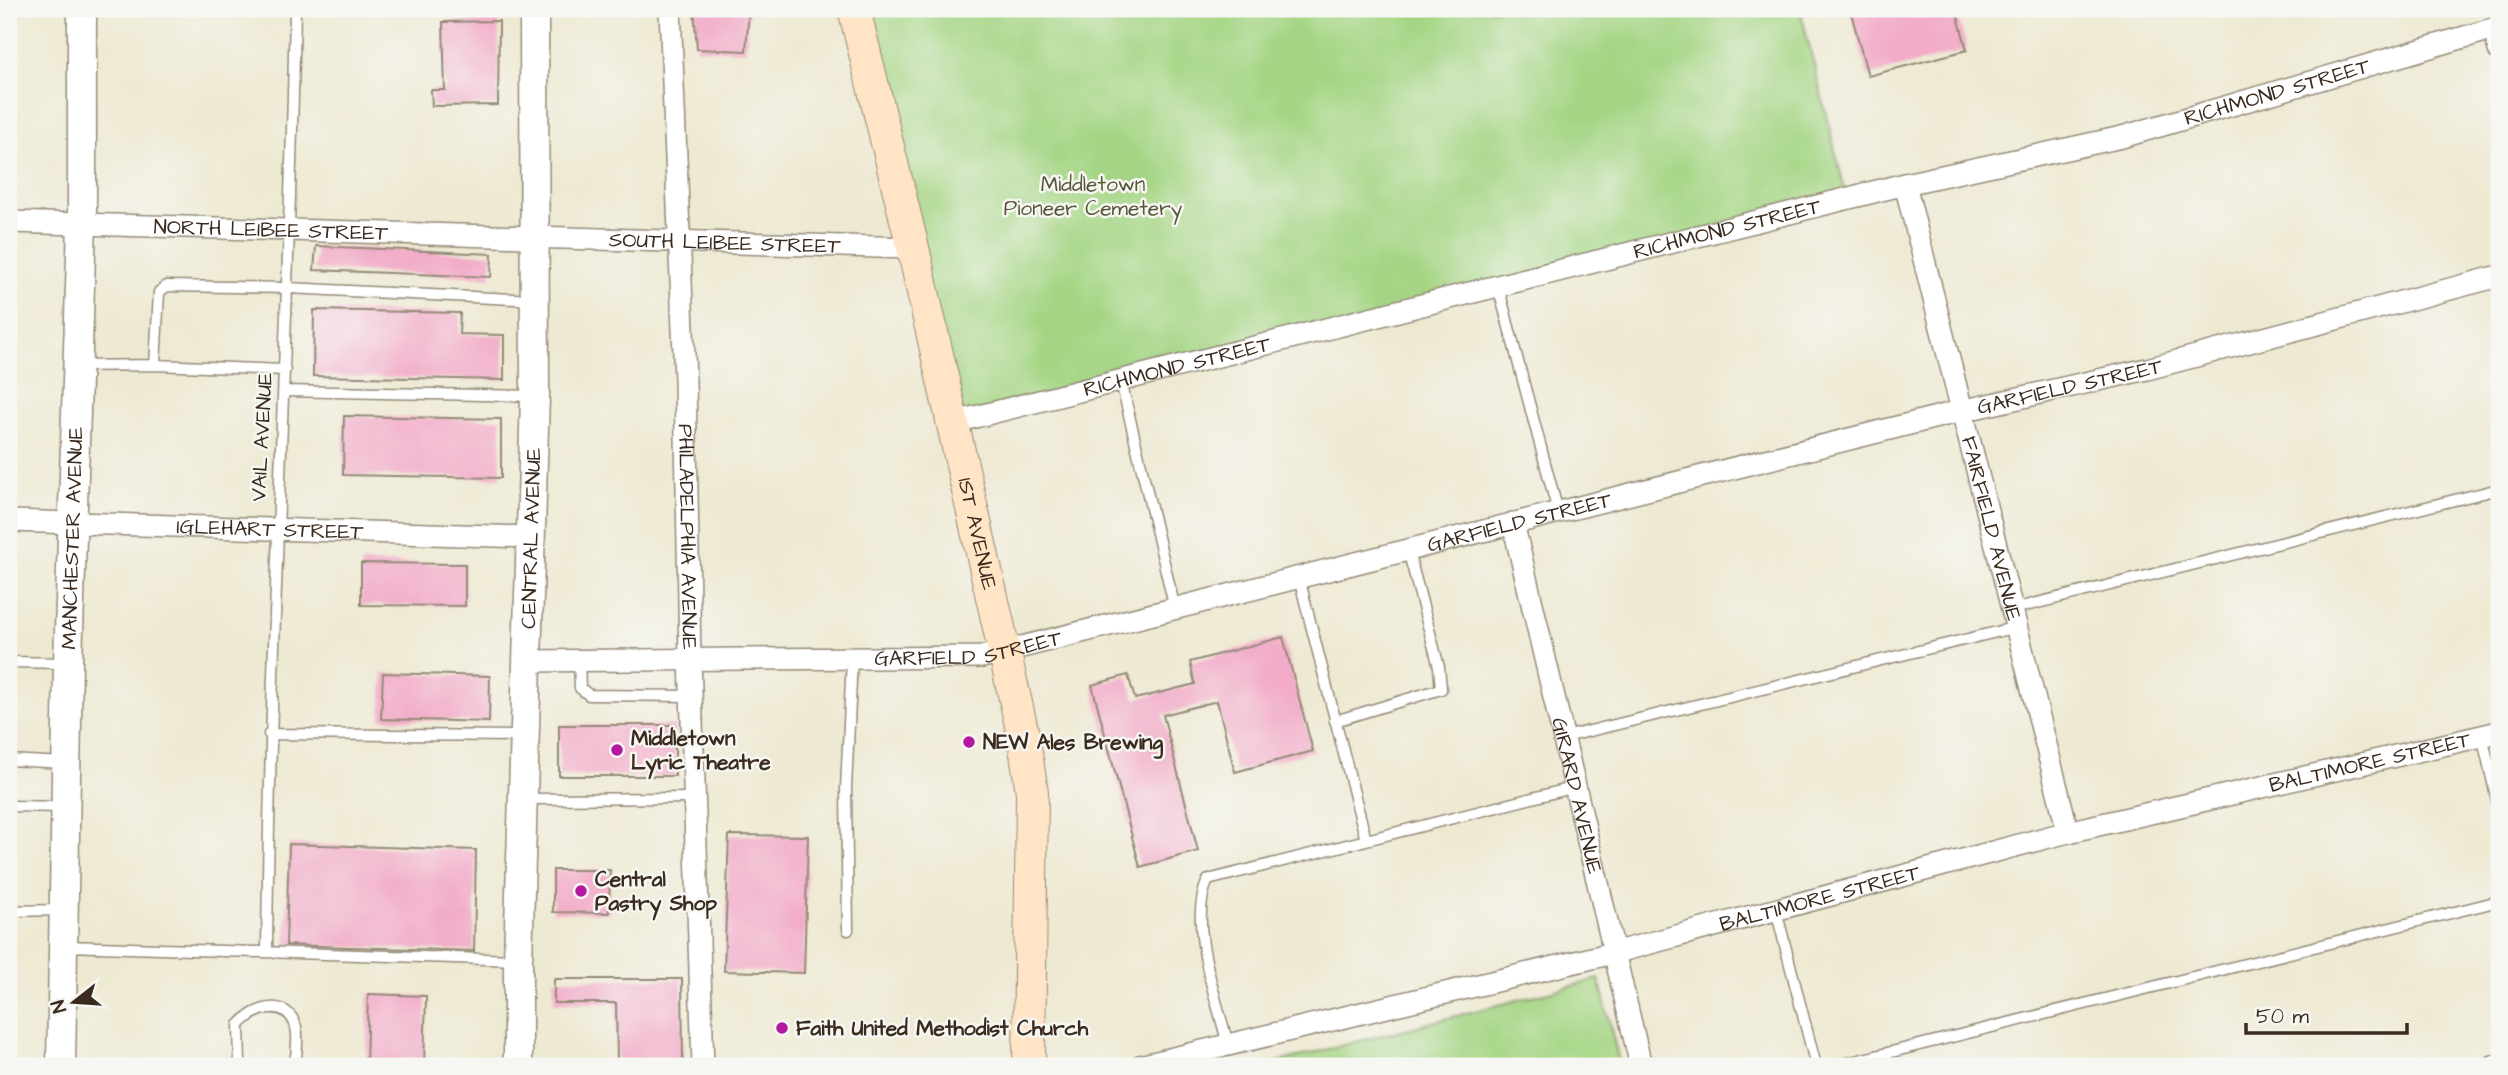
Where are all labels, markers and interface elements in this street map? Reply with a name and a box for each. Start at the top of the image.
street label: RICHMOND STREET [2181,51,2374,133]
park label: Middletown Pioneer Cemetery [1004,170,1183,225]
street label: RICHMOND STREET [1630,191,1825,266]
street label: NORTH LEIBEE STREET [153,212,389,247]
street label: SOUTH LEIBEE STREET [609,225,842,260]
street label: RICHMOND STREET [1080,329,1275,404]
street label: GARFIELD STREET [1974,351,2167,421]
street label: VAIL AVENUE [244,371,280,502]
street label: PHILADELPHIA AVENUE [671,424,704,650]
street label: MANCHESTER AVENUE [54,426,90,650]
street label: FAIRFIELD AVENUE [1954,433,2029,624]
street label: CENTRAL AVENUE [513,447,548,629]
street label: 1ST AVENUE [951,475,1005,593]
street label: GARFIELD STREET [1424,485,1615,559]
street label: IGLEHART STREET [176,512,365,546]
street label: GARFIELD STREET [874,623,1066,672]
street label: GIRARD AVENUE [1545,714,1610,877]
place label: Middletown Lyric Theatre [631,724,771,780]
street label: BALTIMORE STREET [2266,724,2474,799]
place label: NEW Ales Brewing [983,728,1163,759]
marker: NEW Ales Brewing [961,734,977,750]
marker: Middletown Lyric Theatre [609,742,625,758]
street label: BALTIMORE STREET [1716,857,1924,939]
place label: Central Pastry Shop [595,865,717,921]
marker: Central Pastry Shop [573,883,589,899]
north arrow [38,967,108,1036]
scale bar [2246,991,2406,1035]
text: N [45,997,74,1016]
text: 50 m [2256,1002,2310,1031]
place label: Faith United Methodist Church [796,1014,1089,1043]
marker: Faith United Methodist Church [774,1020,790,1036]

